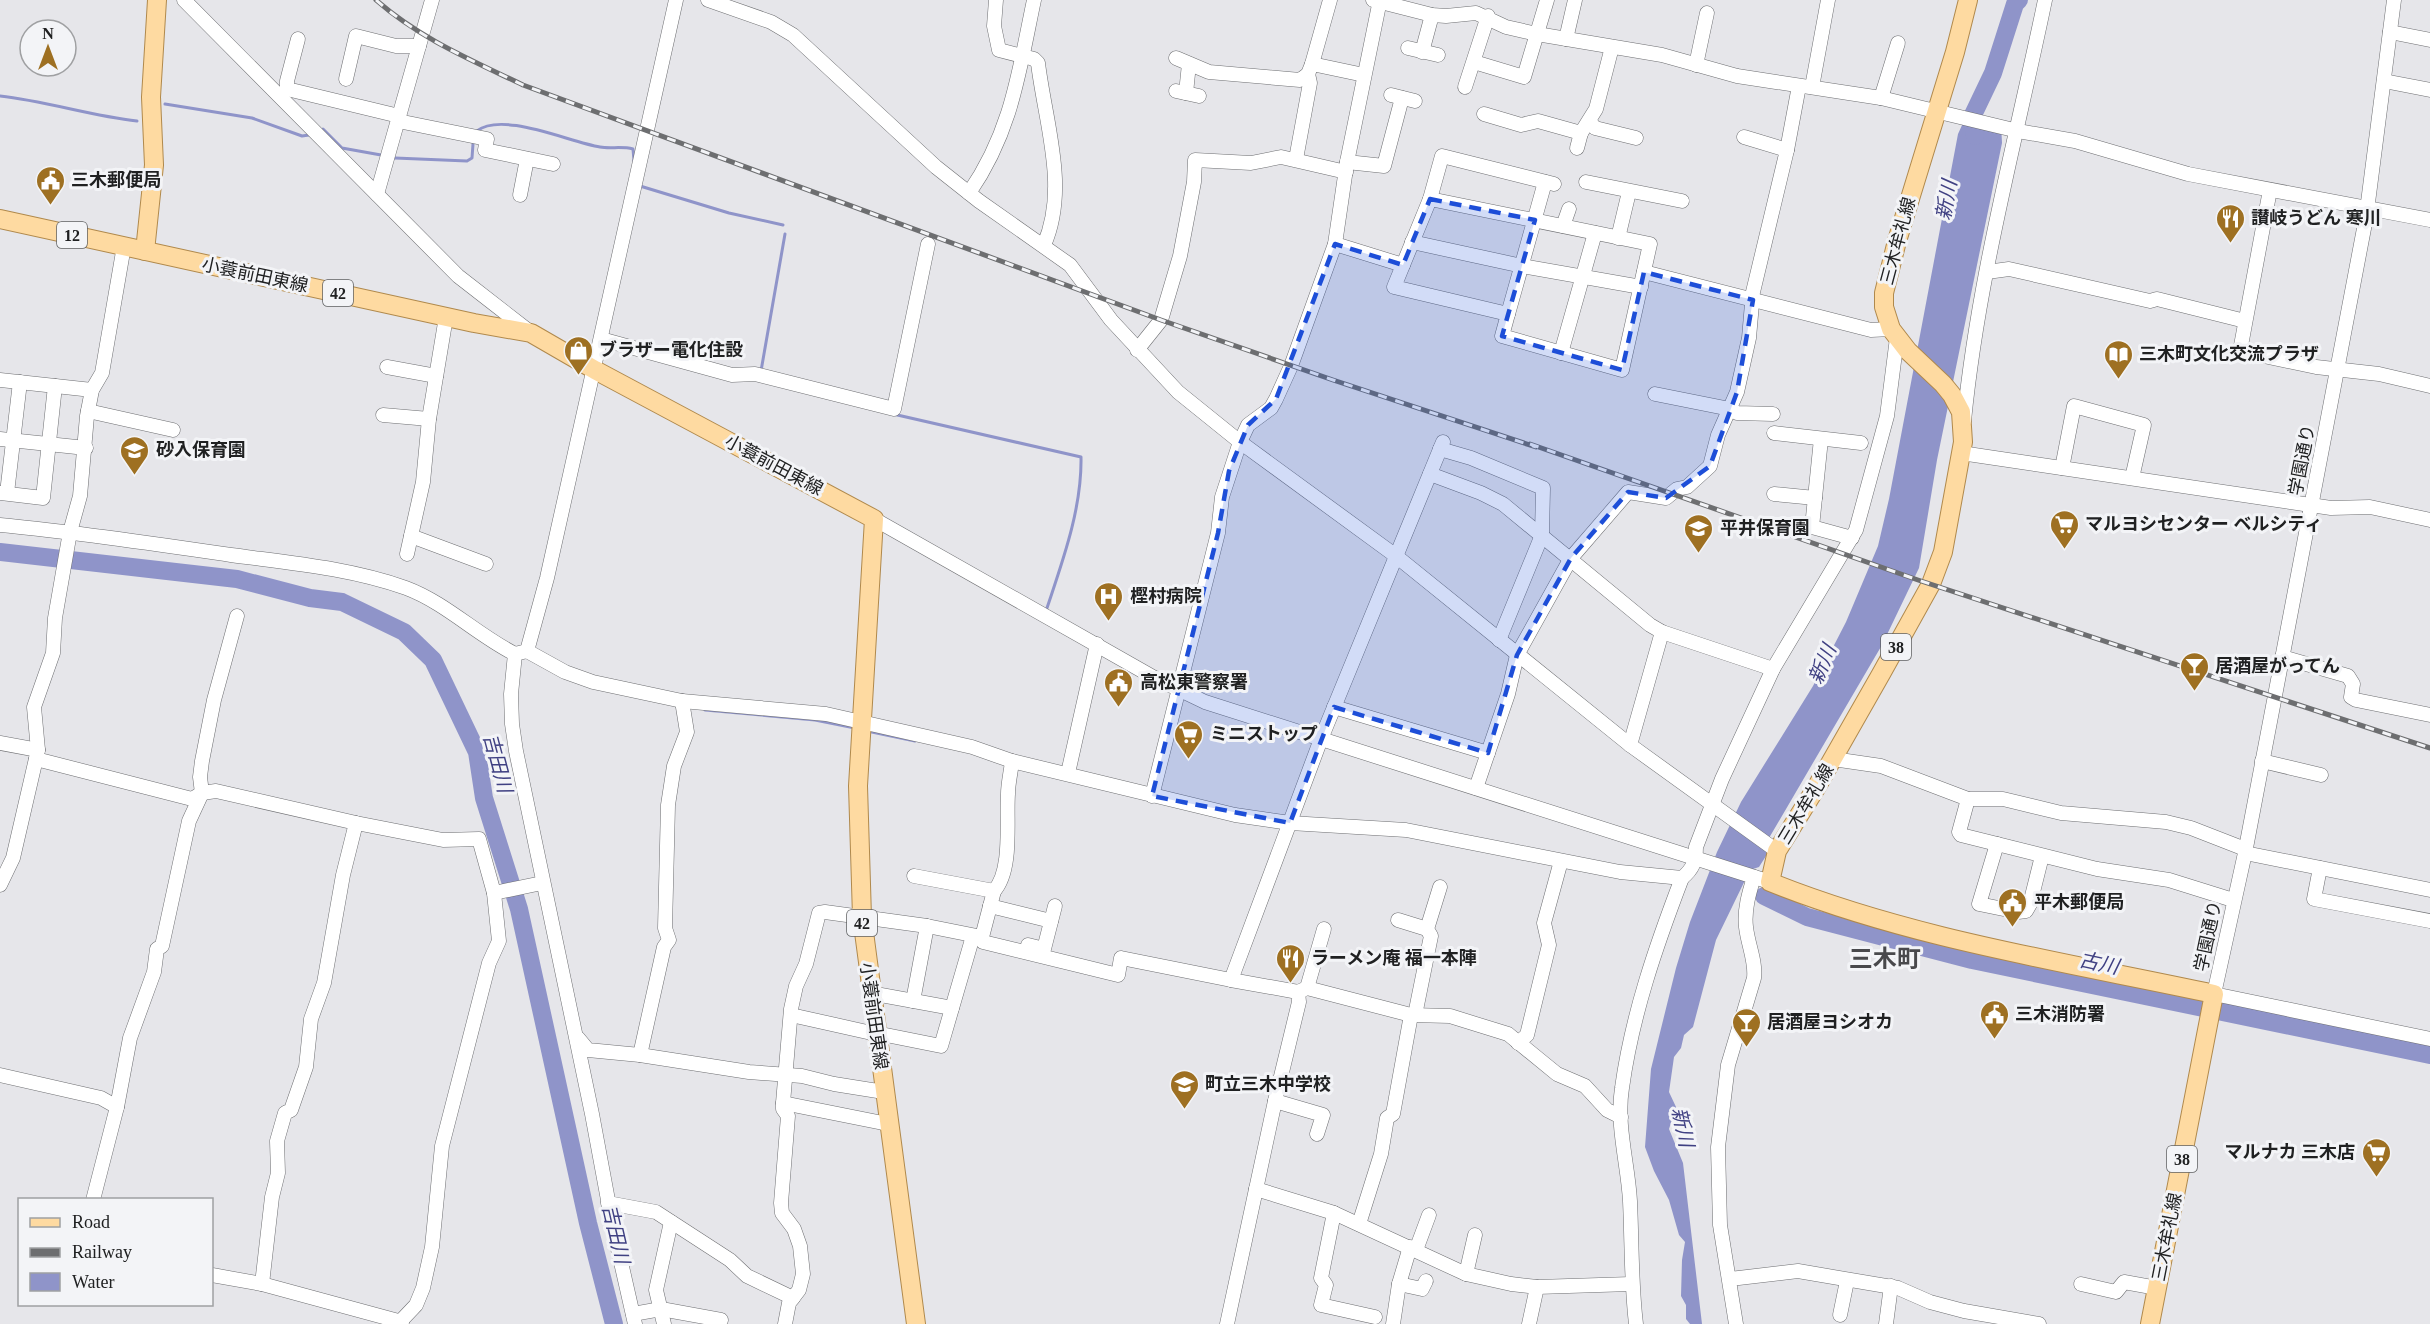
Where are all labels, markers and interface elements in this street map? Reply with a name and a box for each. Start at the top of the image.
north arrow [18,18,78,78]
text: N [42,25,54,42]
public building icon: 三木郵便局 [34,164,66,206]
place label: 三木郵便局 [71,170,161,190]
water label: 新川 [1932,176,1961,222]
street label: 三木牟礼線 [1877,195,1919,287]
restaurant icon: 讃岐うどん 寒川 [2214,202,2246,244]
place label: 讃岐うどん 寒川 [2251,208,2382,228]
road number: 12 [57,222,87,248]
street label: 小蓑前田東線 [200,254,310,296]
road number: 42 [323,280,353,306]
shop icon: ブラザー電化住設 [562,334,594,376]
library icon: 三木町文化交流プラザ [2102,338,2134,380]
place label: ブラザー電化住設 [599,340,743,360]
place label: 三木町文化交流プラザ [2139,344,2319,364]
street label: 学園通り [2285,423,2319,497]
street label: 小蓑前田東線 [722,431,826,499]
school or university icon: 砂入保育園 [119,434,151,476]
place label: 砂入保育園 [156,440,246,460]
supermarket icon: マルヨシセンター ベルシティ [2048,508,2080,550]
school or university icon: 平井保育園 [1683,512,1715,554]
place label: マルヨシセンター ベルシティ [2085,514,2322,534]
place label: 平井保育園 [1720,518,1810,538]
hospital icon: 樫村病院 [1093,580,1125,622]
place label: 樫村病院 [1130,586,1202,606]
road number: 38 [1881,634,1911,660]
water label: 新川 [1804,639,1841,687]
bar icon: 居酒屋がってん [2178,650,2210,692]
place label: 居酒屋がってん [2215,656,2340,676]
public building icon: 高松東警察署 [1103,666,1135,708]
place label: 高松東警察署 [1140,672,1248,692]
supermarket icon: ミニストップ [1173,718,1205,760]
place label: ミニストップ [1210,724,1318,744]
water label: 吉田川 [480,731,517,797]
street label: 三木牟礼線 [1774,760,1838,848]
public building icon: 平木郵便局 [1997,886,2029,928]
place label: 平木郵便局 [2034,892,2124,912]
street label: 学園通り [2191,899,2225,973]
road number: 42 [847,910,877,936]
restaurant icon: ラーメン庵 福一本陣 [1274,942,1306,984]
district label: 三木町 [1849,946,1921,972]
place label: ラーメン庵 福一本陣 [1311,948,1477,968]
water label: 古川 [2077,948,2123,978]
street label: 小蓑前田東線 [857,961,891,1071]
public building icon: 三木消防署 [1978,998,2010,1040]
place label: 三木消防署 [2015,1004,2105,1024]
bar icon: 居酒屋ヨシオカ [1730,1006,1762,1048]
place label: 居酒屋ヨシオカ [1767,1012,1893,1032]
school or university icon: 町立三木中学校 [1168,1068,1200,1110]
place label: 町立三木中学校 [1205,1074,1331,1094]
water label: 新川 [1668,1105,1698,1151]
supermarket icon: マルナカ 三木店 [2360,1136,2392,1178]
place label: マルナカ 三木店 [2225,1142,2355,1162]
road number: 38 [2167,1146,2197,1172]
street label: 三木牟礼線 [2149,1191,2185,1283]
legend [18,1198,213,1306]
water label: 吉田川 [599,1202,634,1268]
text: Road [72,1212,110,1232]
text: Railway [72,1242,132,1262]
text: Water [72,1272,115,1292]

